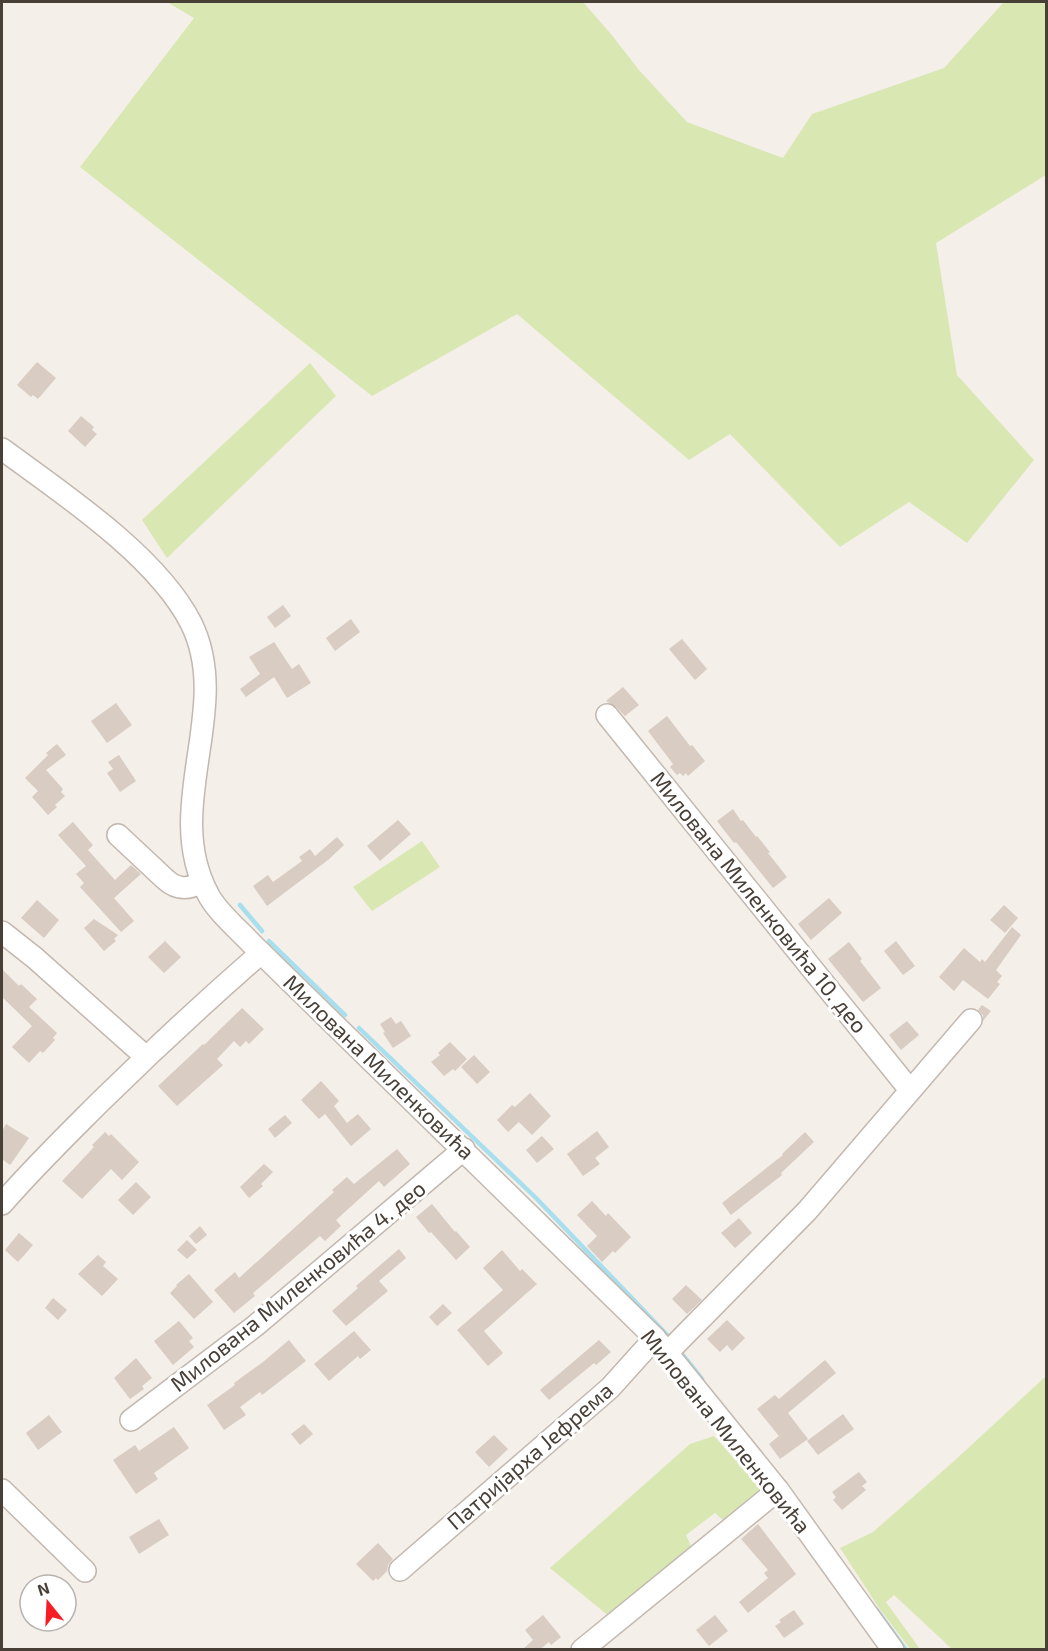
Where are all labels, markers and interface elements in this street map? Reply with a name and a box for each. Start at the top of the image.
street label: Милована Миленковића 10. део [646,765,873,1037]
street label: Милована Миленковића [279,968,480,1164]
street label: Милована Миленковића 4. део [165,1174,430,1396]
street label: Милована Миленковића [636,1323,817,1538]
street label: Патријарха Јефрема [441,1376,618,1535]
north arrow [18,1573,78,1633]
text: N [35,1577,52,1599]

